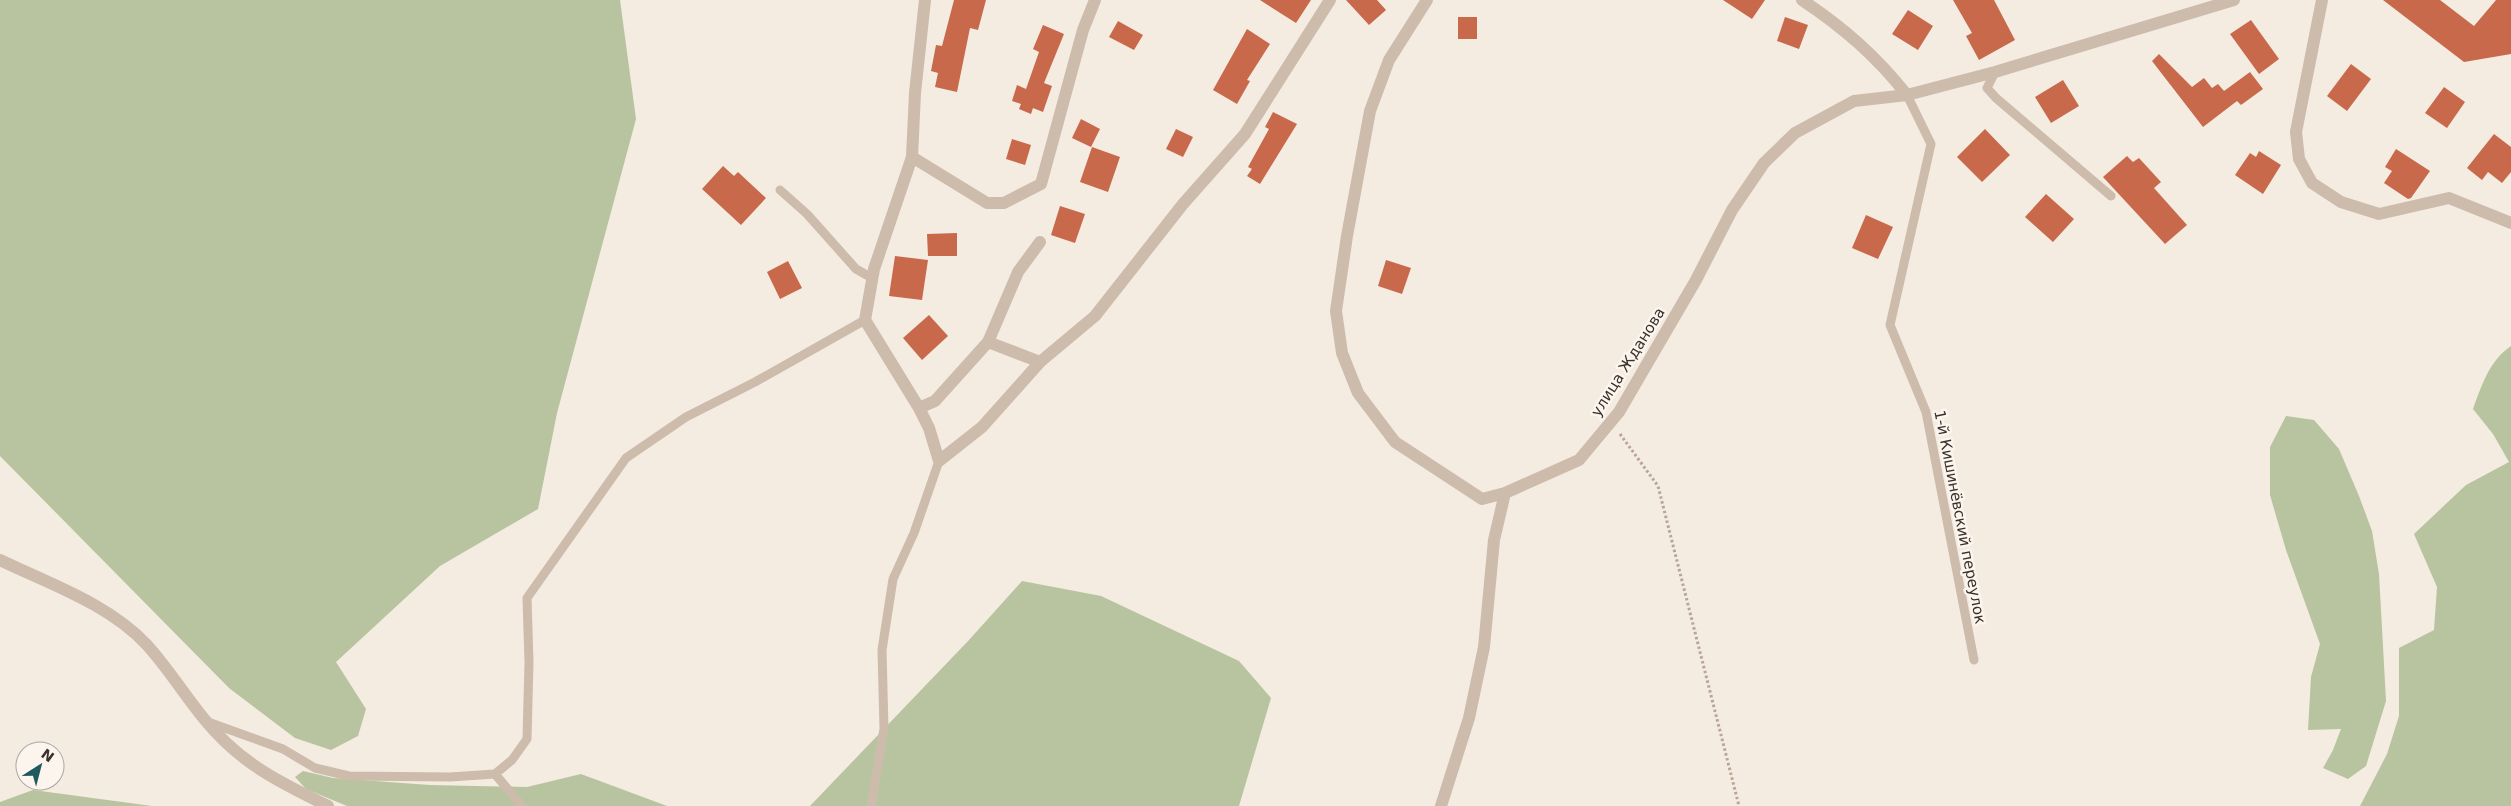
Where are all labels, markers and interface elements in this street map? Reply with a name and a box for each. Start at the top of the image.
street label: улица Жданова [1587,304,1669,420]
street label: 1-й Кишинёвский переулок [1930,409,1990,625]
north arrow [15,741,65,791]
text: N [38,746,57,765]

